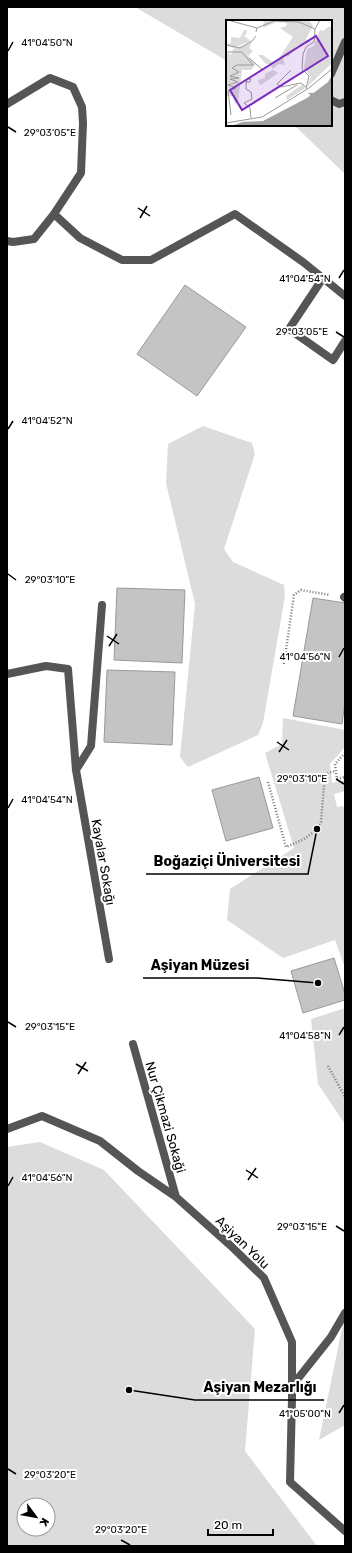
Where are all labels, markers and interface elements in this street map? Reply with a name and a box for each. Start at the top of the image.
inset map [226,20,332,126]
text: 41°04'50"N [21,37,73,49]
text: 29°03'05"E [24,127,76,139]
text: 41°04'54"N [279,273,331,285]
text: 29°03'05"E [276,326,328,338]
text: 41°04'52"N [21,415,73,427]
text: 29°03'10"E [25,574,75,586]
text: 41°04'56"N [280,651,331,663]
text: 29°03'10"E [277,773,327,785]
text: 41°04'54"N [21,794,73,806]
street label: Kayalar Sokağı [88,818,118,907]
callout: Boğaziçi Üniversitesi [146,848,308,874]
text: Boğaziçi Üniversitesi [154,852,300,870]
callout: Aşiyan Müzesi [143,952,257,978]
text: Aşiyan Müzesi [151,957,249,974]
text: 29°03'15"E [25,1021,75,1033]
text: 41°04'58"N [279,1030,331,1042]
street label: Nur Çikmazi Sokaği [141,1060,189,1175]
text: 41°04'56"N [22,1172,73,1184]
street label: Aşiyan Yolu [213,1213,273,1272]
text: 29°03'15"E [277,1221,327,1233]
callout: Aşiyan Mezarlığı [195,1374,324,1400]
text: Aşiyan Mezarlığı [203,1379,317,1396]
text: 41°05'00"N [279,1408,331,1420]
text: 29°03'20"E [24,1469,76,1481]
north arrow [16,1497,56,1537]
scale bar [208,1511,273,1537]
text: K [36,1515,52,1529]
text: 20 m [214,1518,242,1532]
text: 29°03'20"E [95,1524,147,1536]

